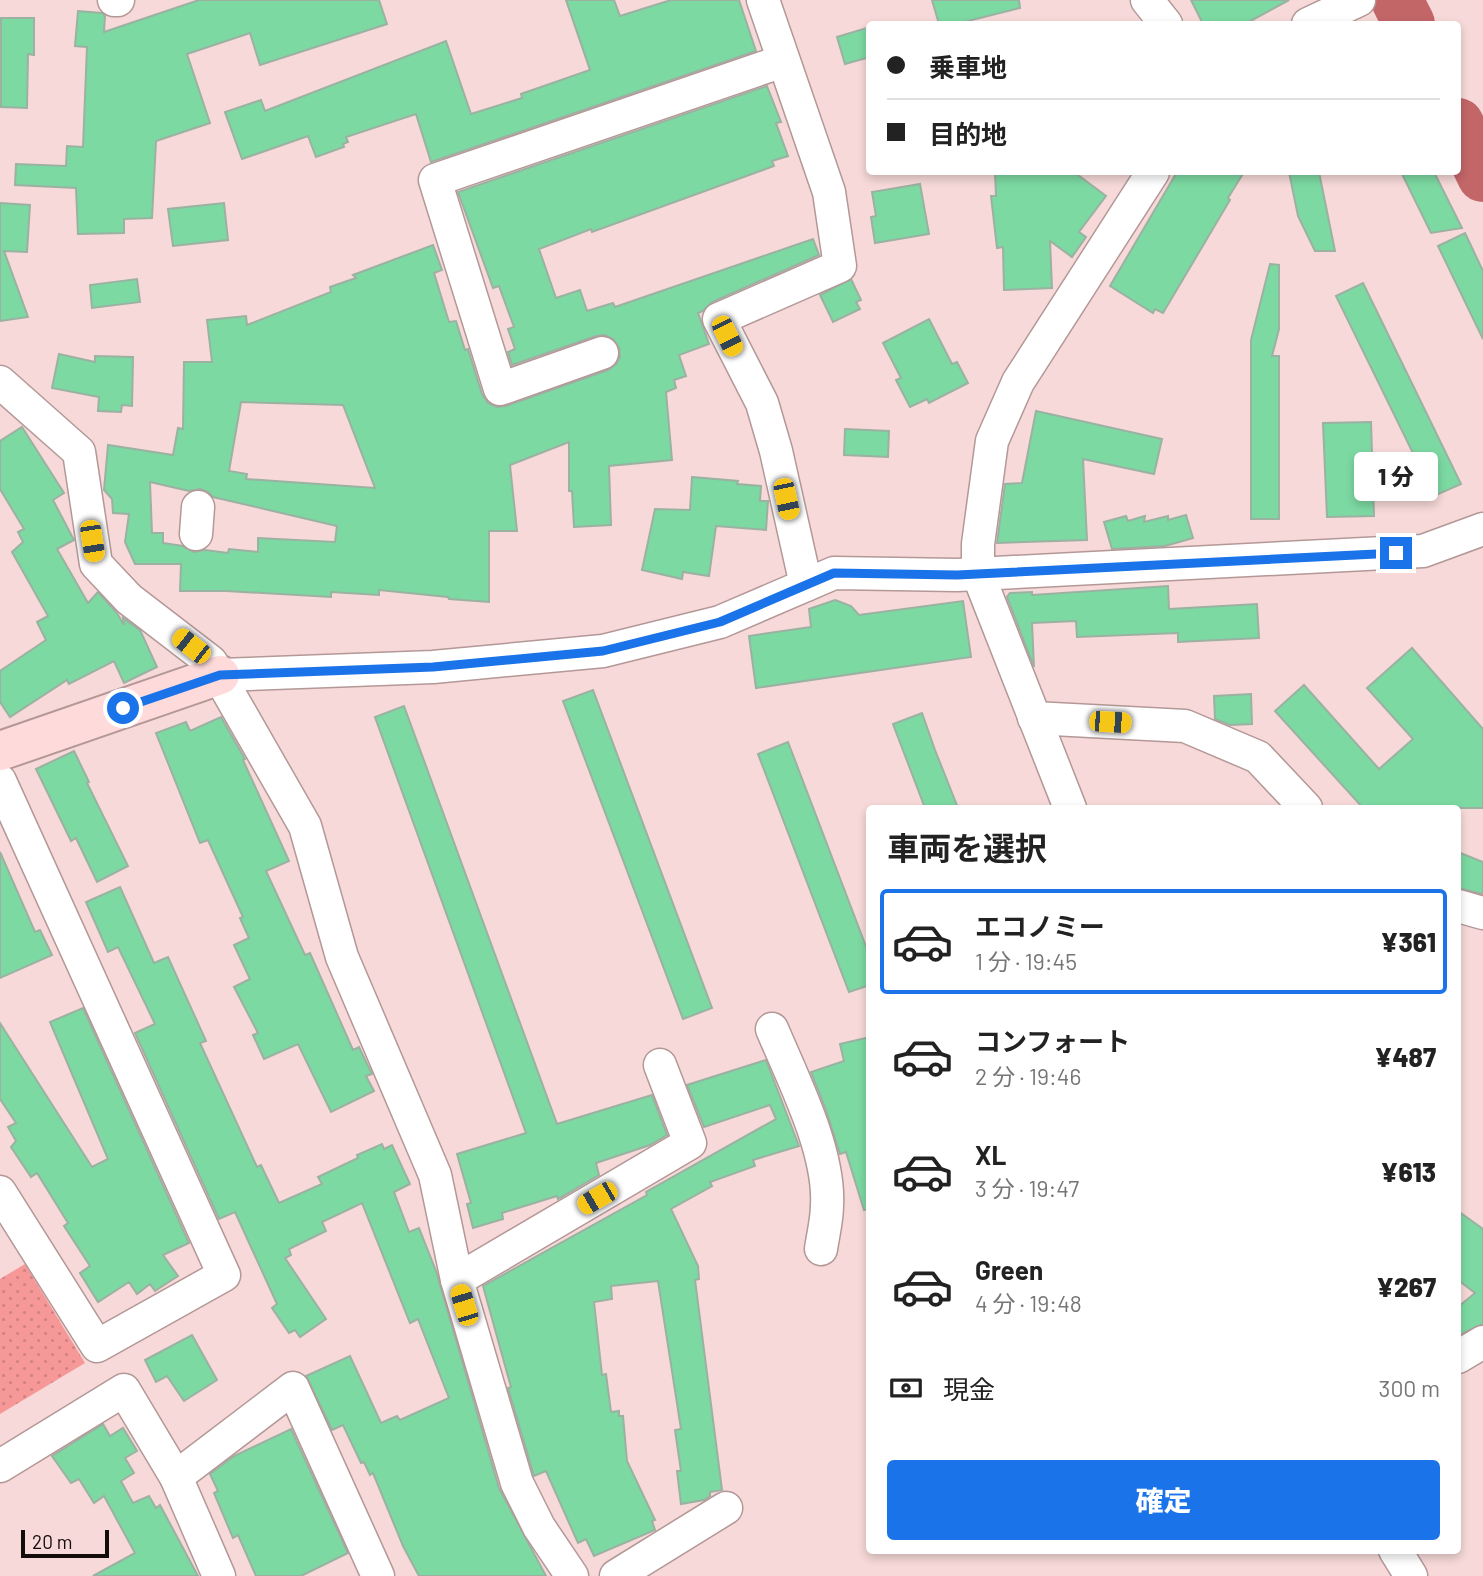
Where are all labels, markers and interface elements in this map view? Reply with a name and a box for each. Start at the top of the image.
text: 乗車地 [929,51,1007,82]
text: 目的地 [929,118,1007,149]
car [709,313,746,359]
callout: 1 分 [1354,452,1438,500]
text: 1 分 [1378,462,1414,490]
car [772,476,801,522]
car [79,519,106,563]
route end [1380,537,1412,569]
car [168,625,215,667]
route start [107,692,139,724]
car [1089,710,1132,734]
text: 車両を選択 [887,828,1047,866]
icon: car [891,910,954,973]
text: エコノミー [975,910,1105,941]
text: ¥361 [1381,926,1436,957]
text: 1 分 · 19:45 [975,947,1077,975]
icon: car [891,1025,954,1088]
text: コンフォート [975,1025,1130,1056]
text: ¥487 [1375,1041,1436,1072]
text: 2 分 · 19:46 [975,1062,1081,1090]
text: XL [975,1139,1006,1170]
icon: car [891,1140,954,1203]
text: ¥613 [1381,1156,1436,1187]
text: 3 分 · 19:47 [975,1174,1079,1202]
car [574,1178,621,1218]
text: Green [975,1254,1043,1285]
icon: car [891,1255,954,1318]
text: ¥267 [1376,1271,1436,1302]
car [448,1282,481,1328]
text: 4 分 · 19:48 [975,1289,1082,1317]
icon: cash [887,1369,925,1407]
text: 現金 [943,1373,995,1404]
text: 300 m [1379,1374,1440,1402]
button: 確定 [887,1460,1440,1540]
scale bar [21,1527,108,1559]
text: 20 m [32,1530,72,1553]

